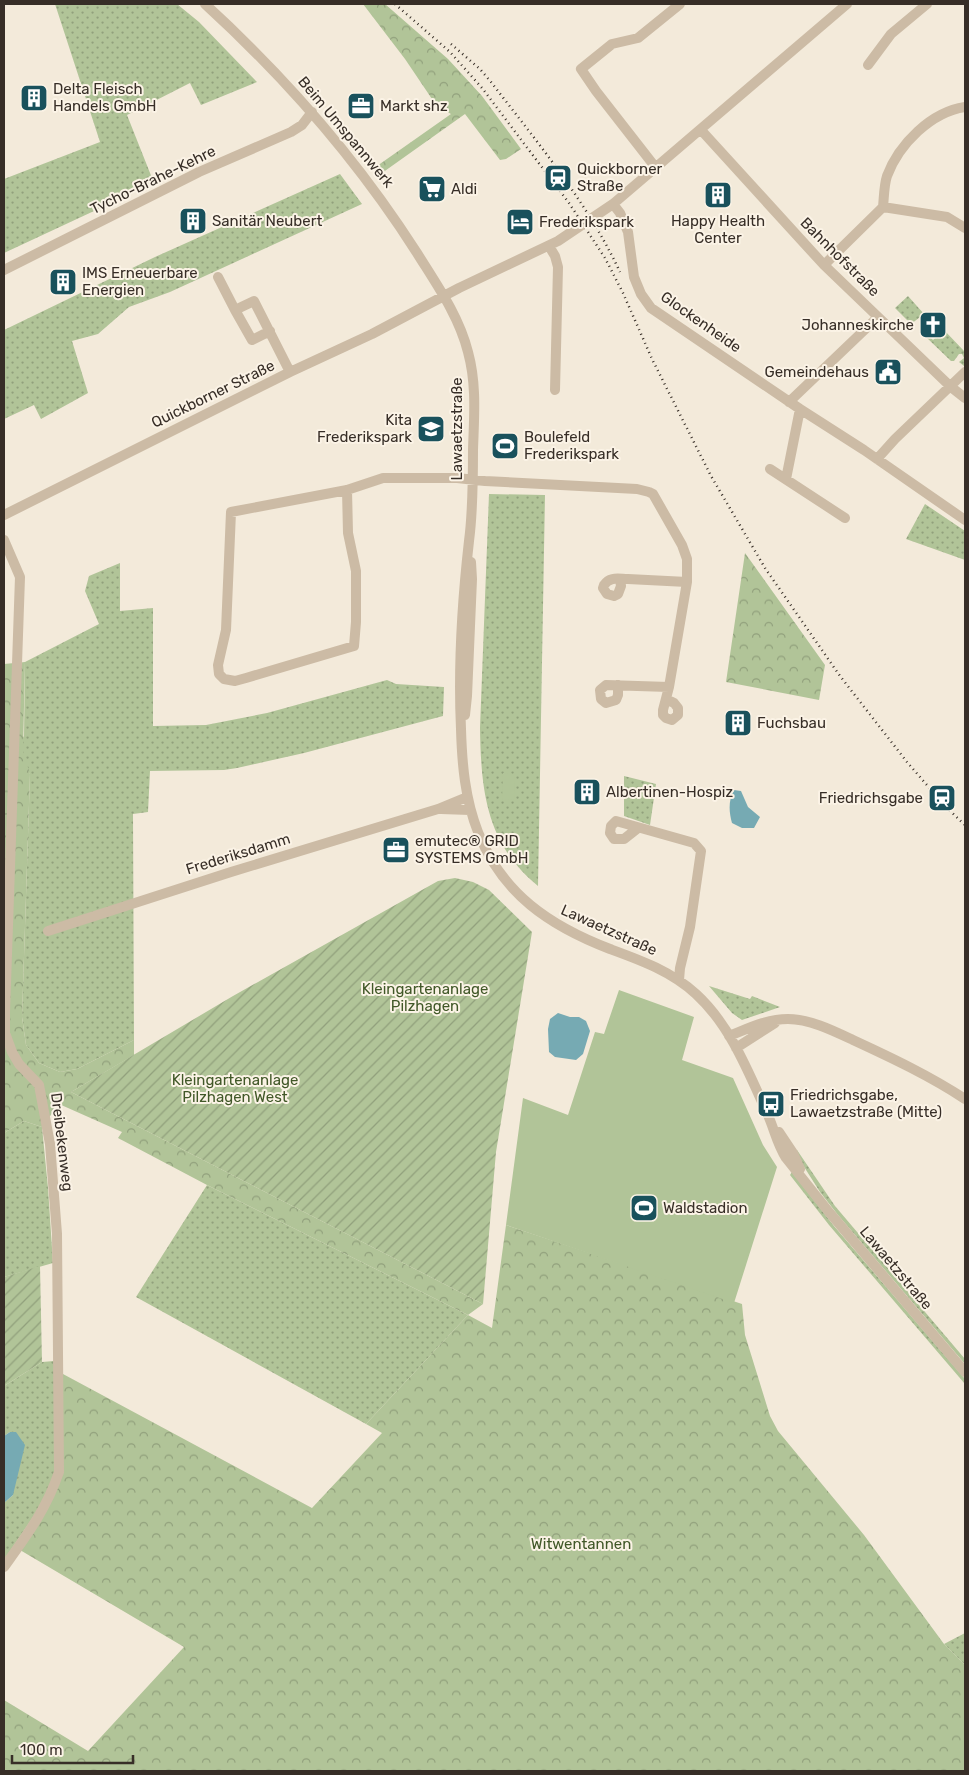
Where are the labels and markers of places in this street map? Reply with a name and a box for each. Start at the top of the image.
place label: Delta Fleisch Handels GmbH [53,80,157,115]
building icon: Delta Fleisch Handels GmbH [19,83,49,113]
office icon: Markt shz [346,91,376,121]
place label: Markt shz [380,97,448,115]
place label: Quickborner Straße [577,160,663,195]
station icon: Quickborner Straße [543,163,573,193]
supermarket icon: Aldi [417,174,447,204]
place label: Aldi [451,180,477,198]
building icon: Happy Health Center [703,180,733,210]
building icon: Sanitär Neubert [178,206,208,236]
hotel icon: Frederikspark [505,207,535,237]
place label: Sanitär Neubert [212,212,322,230]
place label: Happy Health Center [671,212,765,247]
place label: Frederikspark [539,213,634,231]
place label: IMS Erneuerbare Energien [82,264,198,299]
building icon: IMS Erneuerbare Energien [48,267,78,297]
church icon: Johanneskirche [918,310,948,340]
place label: Johanneskirche [801,316,914,334]
public building icon: Gemeindehaus [873,357,903,387]
place label: Gemeindehaus [765,363,869,381]
place label: Kita Frederikspark [317,411,412,446]
school or university icon: Kita Frederikspark [416,414,446,444]
place label: Boulefeld Frederikspark [524,428,619,463]
sports icon: Boulefeld Frederikspark [490,431,520,461]
building icon: Fuchsbau [723,708,753,738]
place label: Fuchsbau [757,714,826,732]
building icon: Albertinen-Hospiz [572,777,602,807]
place label: Albertinen-Hospiz [606,783,733,801]
station icon: Friedrichsgabe [927,783,957,813]
place label: Friedrichsgabe [819,789,923,807]
place label: emutec® GRID SYSTEMS GmbH [415,832,528,867]
office icon: emutec® GRID SYSTEMS GmbH [381,835,411,865]
place label: Friedrichsgabe, Lawaetzstraße (Mitte) [790,1086,942,1121]
bus stop icon: Friedrichsgabe, Lawaetzstraße (Mitte) [756,1089,786,1119]
sports icon: Waldstadion [629,1193,659,1223]
place label: Waldstadion [663,1199,748,1217]

